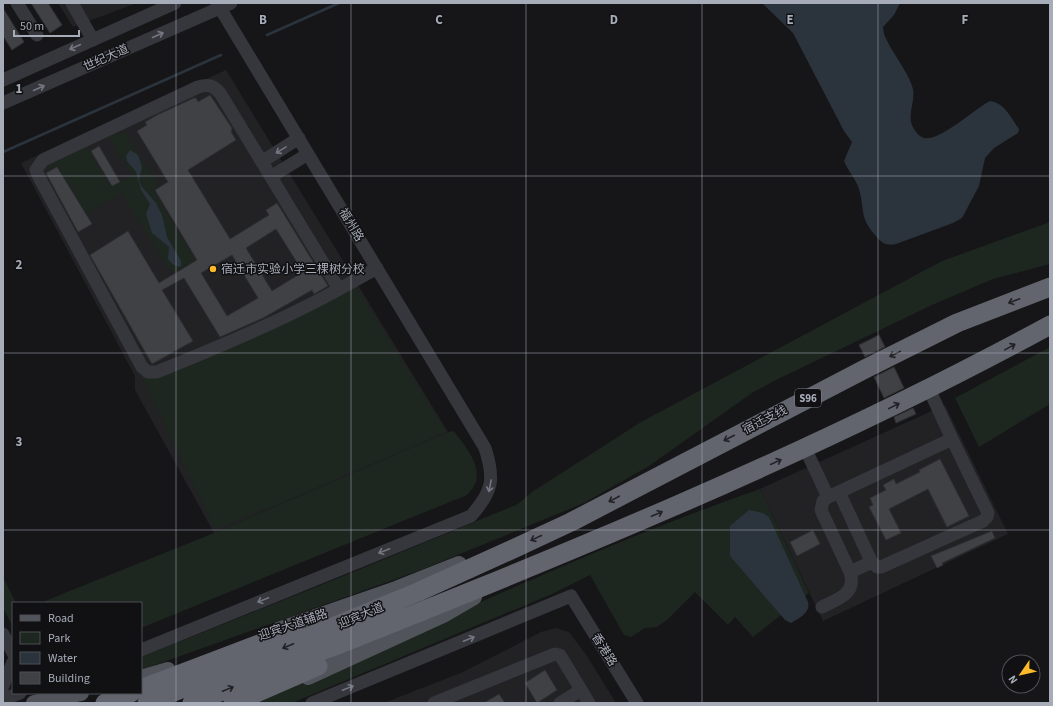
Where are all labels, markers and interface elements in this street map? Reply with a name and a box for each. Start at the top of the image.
text: B [259,11,267,29]
text: C [435,11,443,29]
text: D [610,11,618,29]
text: E [786,11,794,29]
text: F [962,11,969,29]
scale bar [14,12,79,38]
text: 50 m [20,18,44,35]
one-way arrow [151,31,163,38]
street label: 世纪大道 [81,40,131,76]
one-way arrow [70,44,82,51]
text: 1 [16,80,23,98]
one-way arrow [32,83,44,91]
one-way arrow [275,146,287,154]
street label: 福州路 [334,205,368,245]
text: 2 [16,256,23,274]
place label: 宿迁市实验小学三棵树分校 [221,261,365,278]
marker: 宿迁市实验小学三棵树分校 [208,264,218,274]
one-way arrow [1008,297,1020,305]
one-way arrow [1003,343,1015,351]
one-way arrow [889,350,901,358]
road number: S96 [795,389,821,407]
street label: 宿迁支线 [740,402,790,438]
one-way arrow [887,402,899,409]
text: 3 [16,433,23,451]
one-way arrow [724,435,736,443]
one-way arrow [770,458,782,465]
one-way arrow [485,479,493,492]
one-way arrow [608,495,620,503]
one-way arrow [651,509,663,517]
one-way arrow [530,535,542,543]
one-way arrow [378,548,390,555]
one-way arrow [258,597,270,604]
street label: 迎宾大道 [336,599,386,633]
legend [12,602,142,694]
street label: 迎宾大道辅路 [256,605,330,645]
text: Road [48,610,74,627]
text: Park [48,630,70,647]
street label: 香港路 [587,630,621,670]
one-way arrow [462,634,474,642]
one-way arrow [283,643,295,651]
text: Water [48,650,78,667]
north arrow [1001,654,1041,694]
text: Building [48,670,90,687]
text: N [1005,672,1021,687]
one-way arrow [221,684,233,692]
one-way arrow [342,684,354,691]

